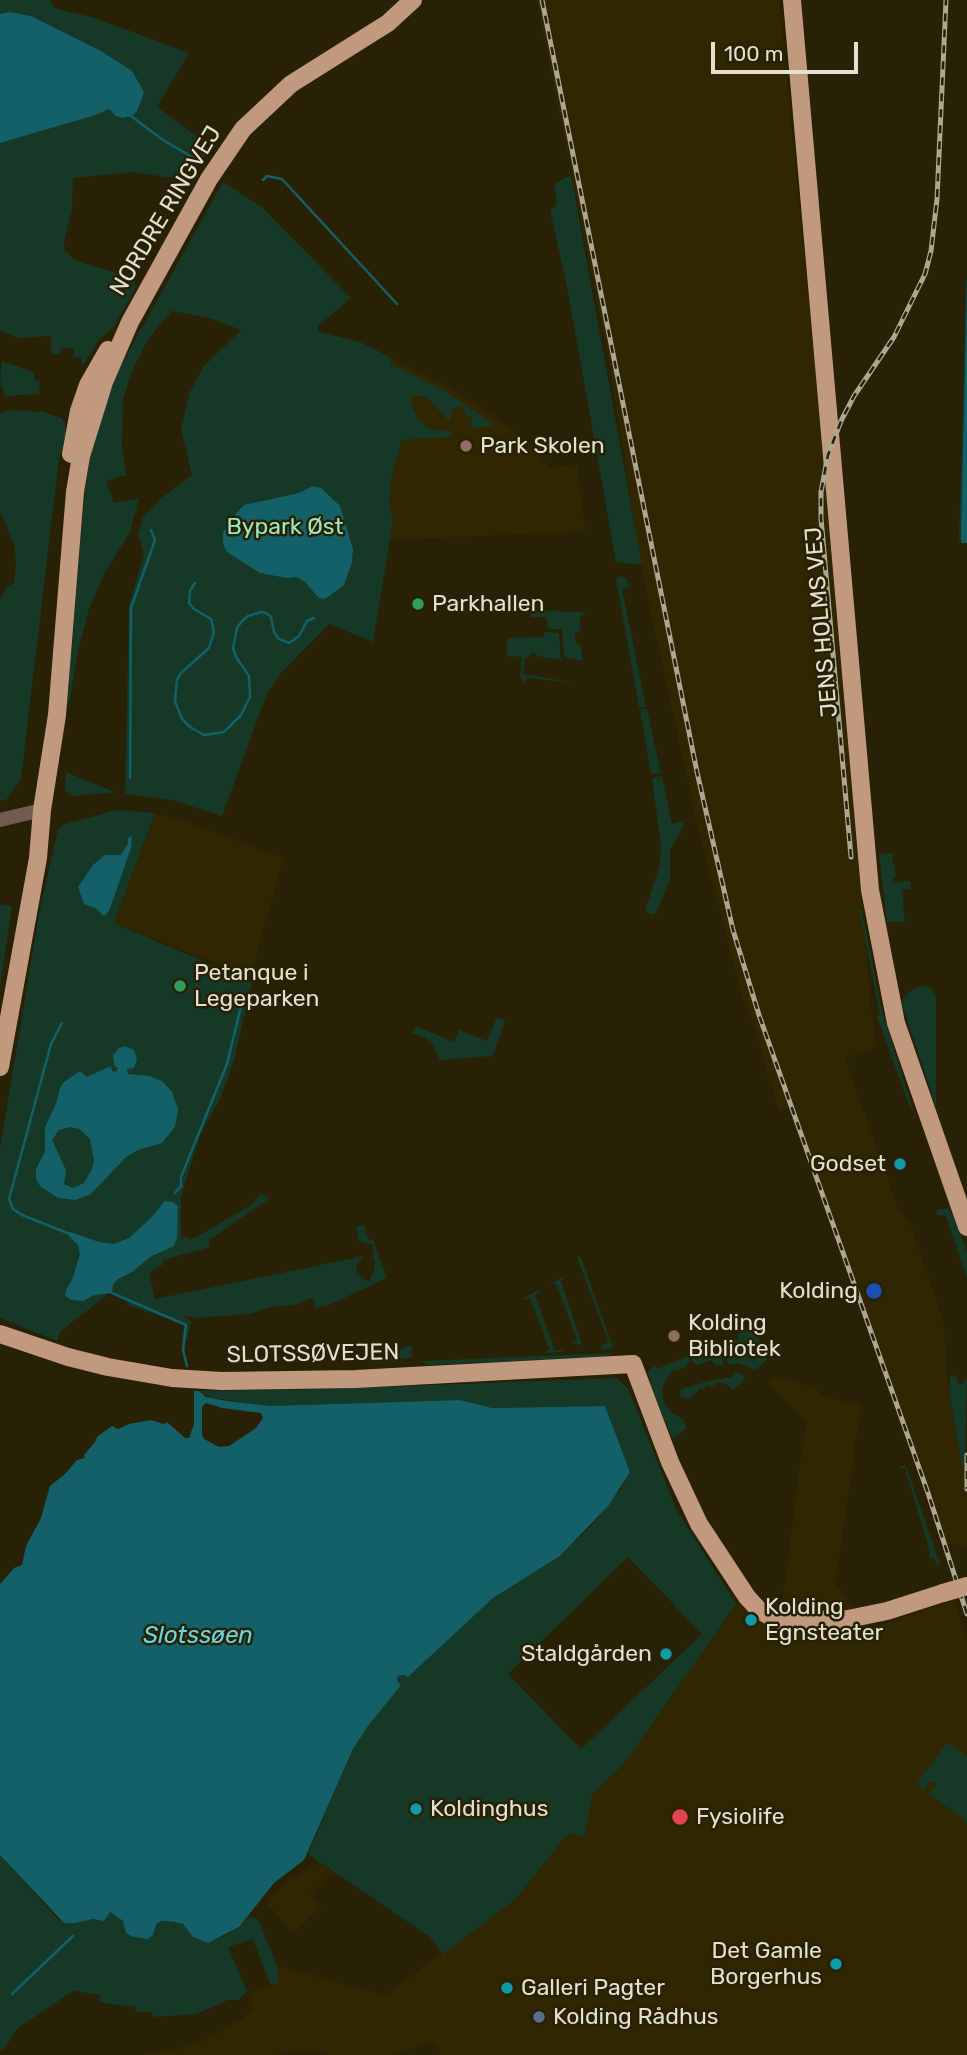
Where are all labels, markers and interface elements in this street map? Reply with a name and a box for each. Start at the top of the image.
scale bar [715,28,862,72]
text: 100 m [724,41,783,66]
street label: NORDRE RINGVEJ [104,121,228,301]
place label: Park Skolen [480,432,605,460]
marker: Park Skolen [458,438,474,454]
park label: Bypark Øst [227,513,343,541]
street label: JENS HOLMS VEJ [800,526,844,718]
place label: Parkhallen [432,590,545,618]
marker: Parkhallen [410,596,426,612]
place label: Petanque i Legeparken [194,959,319,1013]
marker: Petanque i Legeparken [172,978,188,994]
place label: Godset [810,1150,886,1178]
marker: Godset [892,1156,908,1172]
place label: Kolding [779,1277,858,1305]
marker: Kolding [864,1281,884,1301]
place label: Kolding Bibliotek [688,1309,781,1363]
marker: Kolding Bibliotek [666,1328,682,1344]
street label: SLOTSSØVEJEN [226,1339,400,1369]
place label: Kolding Egnsteater [765,1593,883,1647]
marker: Kolding Egnsteater [743,1612,759,1628]
water label: Slotssøen [143,1622,253,1650]
place label: Staldgården [521,1640,652,1668]
marker: Staldgården [658,1646,674,1662]
place label: Koldinghus [430,1795,548,1823]
marker: Koldinghus [408,1801,424,1817]
place label: Fysiolife [696,1803,785,1831]
marker: Fysiolife [670,1807,690,1827]
place label: Det Gamle Borgerhus [710,1937,822,1991]
marker: Det Gamle Borgerhus [828,1956,844,1972]
place label: Galleri Pagter [521,1974,665,2002]
marker: Galleri Pagter [499,1980,515,1996]
place label: Kolding Rådhus [553,2003,719,2031]
marker: Kolding Rådhus [531,2009,547,2025]

